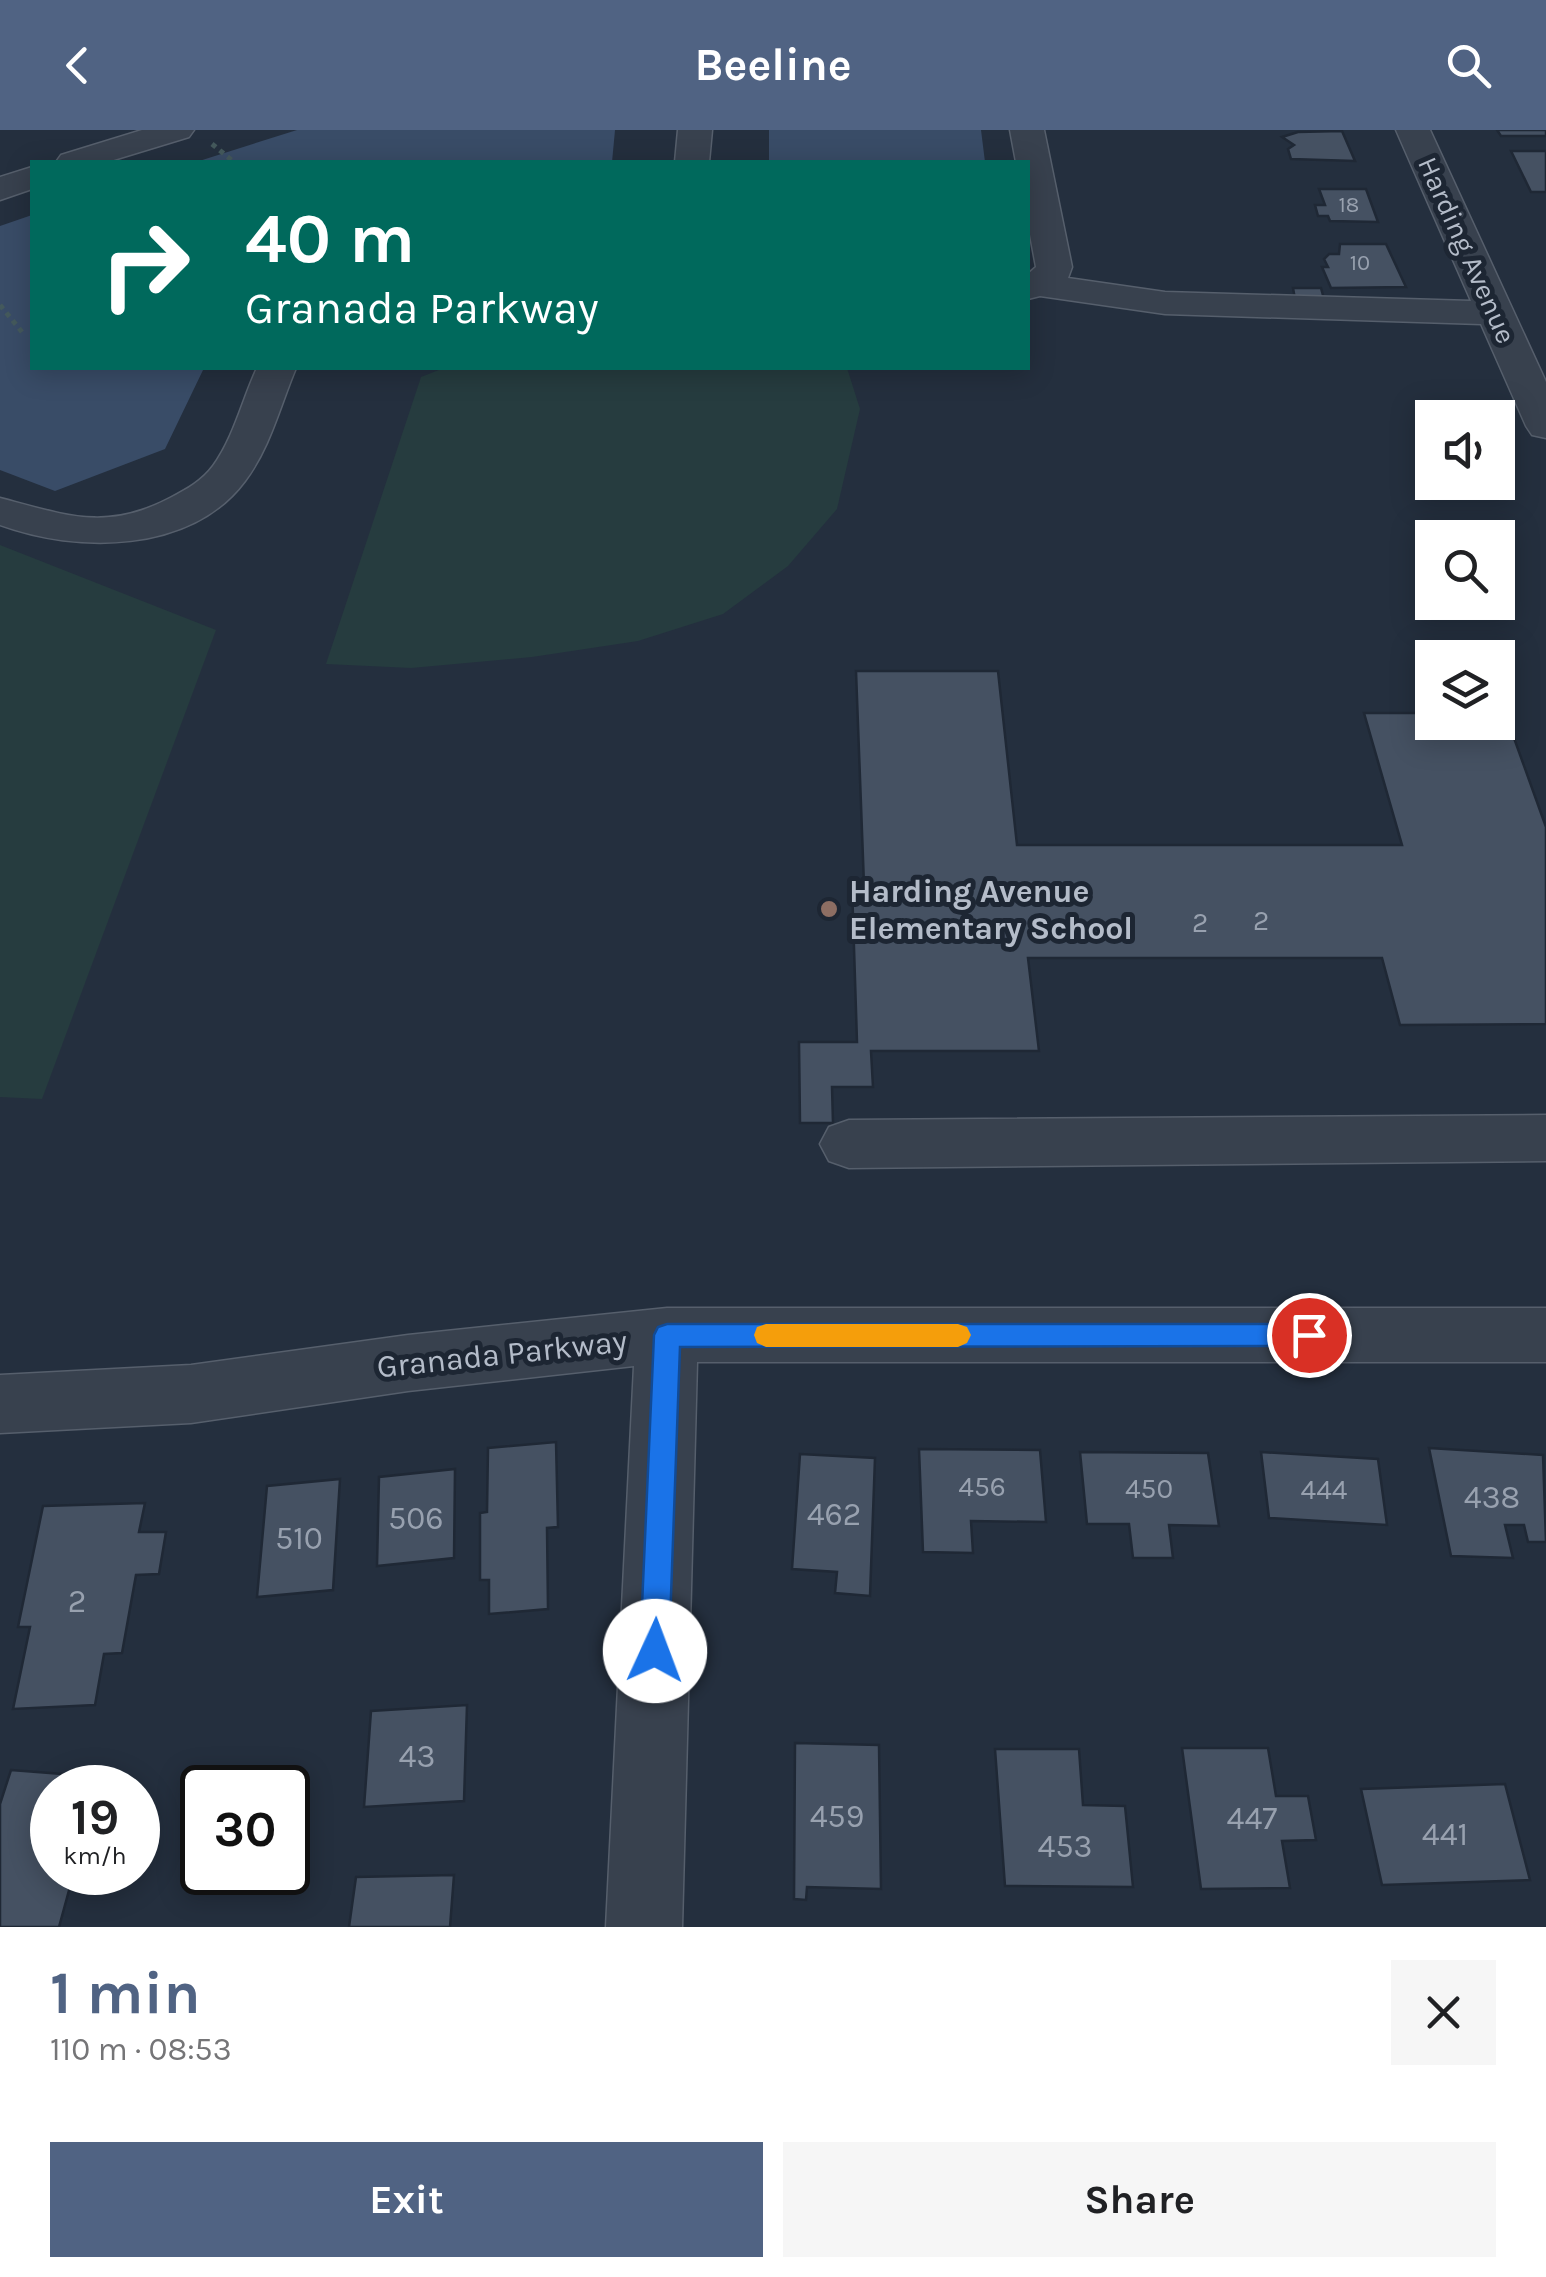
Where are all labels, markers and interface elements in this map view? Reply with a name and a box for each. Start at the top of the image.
icon: back [50,38,105,93]
icon: search [1441,38,1496,93]
text: Beeline [694,39,852,91]
street label: Harding Avenue [1411,152,1523,348]
house number: 18 [1339,192,1359,218]
text: 40 m [245,198,415,280]
icon: right [80,200,210,330]
house number: 10 [1350,250,1370,276]
text: Granada Parkway [245,282,599,334]
map controls [1415,400,1515,740]
button: sound [1415,400,1515,500]
button: search [1415,520,1515,620]
button: layers [1415,640,1515,740]
place label: Harding Avenue Elementary School [849,873,1133,947]
marker: Harding Avenue Elementary School [818,898,840,920]
house number: 2 [1253,904,1269,937]
house number: 2 [1192,906,1208,939]
pin [1267,1293,1352,1378]
icon: arrive [1282,1308,1337,1363]
street label: Granada Parkway [375,1322,629,1386]
house number: 456 [958,1470,1006,1503]
house number: 450 [1125,1472,1173,1505]
house number: 444 [1301,1473,1348,1506]
house number: 438 [1464,1479,1520,1516]
house number: 462 [807,1496,861,1533]
house number: 506 [388,1500,444,1537]
house number: 510 [275,1520,323,1557]
house number: 2 [68,1583,86,1620]
position arrow [603,1599,707,1703]
house number: 43 [399,1738,435,1775]
speed limit sign: 30 [180,1765,310,1895]
text: 19 [71,1788,119,1847]
house number: 459 [810,1798,864,1835]
house number: 447 [1227,1800,1277,1837]
house number: 441 [1422,1816,1468,1853]
house number: 453 [1038,1828,1092,1865]
text: km/h [63,1841,127,1870]
text: 1 min [50,1958,201,2028]
button: close [1391,1960,1496,2065]
text: 110 m · 08:53 [50,2031,232,2068]
button: Exit [50,2142,763,2257]
button: Share [783,2142,1496,2257]

